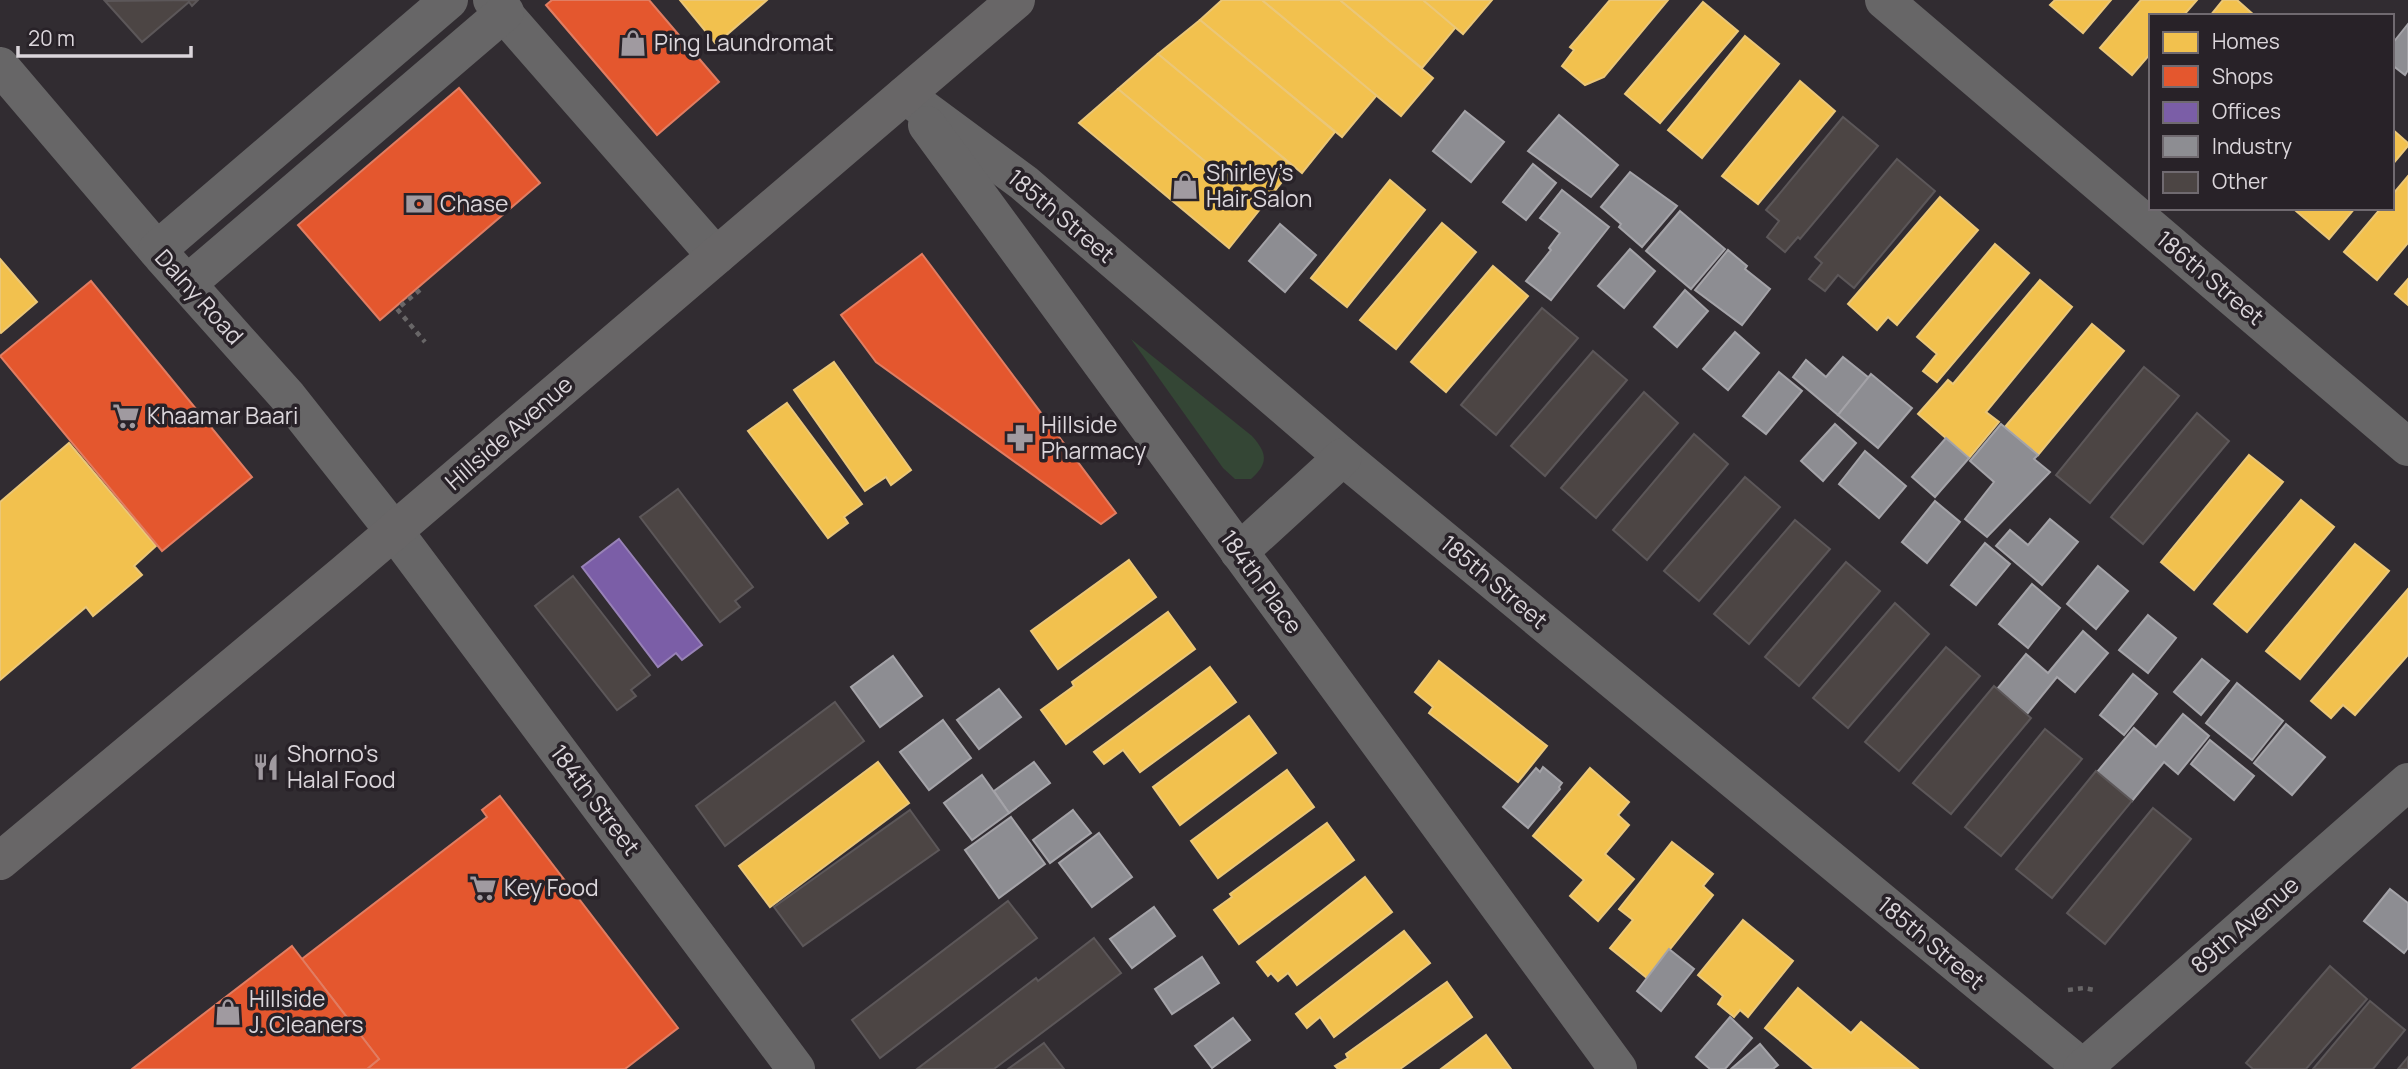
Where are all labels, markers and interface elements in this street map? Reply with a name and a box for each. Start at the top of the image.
scale bar [18,14,191,58]
legend [2149,14,2394,210]
text: 20 m [28,24,75,52]
place label: Ping Laundromat [654,26,834,58]
text: Homes [2212,27,2280,55]
shop icon: Ping Laundromat [618,28,648,58]
text: Shops [2212,62,2273,90]
text: Offices [2212,97,2281,125]
text: Industry [2212,132,2292,160]
place label: Shirley’s Hair Salon [1206,156,1312,214]
street label: 185th Street [1001,161,1122,269]
text: Other [2212,167,2268,195]
shop icon: Shirley’s Hair Salon [1170,171,1200,201]
place label: Chase [440,187,508,219]
bank icon: Chase [404,189,434,219]
street label: 186th Street [2150,223,2271,332]
street label: Dalny Road [148,242,251,351]
street label: Hillside Avenue [438,368,579,497]
place label: Khaamar Baari [147,399,298,431]
supermarket icon: Khaamar Baari [111,401,141,431]
place label: Hillside Pharmacy [1041,408,1146,466]
pharmacy icon: Hillside Pharmacy [1005,423,1035,453]
street label: 184th Place [1213,523,1310,640]
street label: 185th Street [1434,527,1555,635]
place label: Shorno's Halal Food [287,737,396,795]
street label: 184th Street [544,737,648,861]
restaurant icon: Shorno's Halal Food [251,752,281,782]
street label: 89th Avenue [2183,868,2305,980]
place label: Key Food [504,871,599,903]
supermarket icon: Key Food [468,873,498,903]
street label: 185th Street [1871,888,1992,996]
place label: Hillside J. Cleaners [249,982,364,1040]
shop icon: Hillside J. Cleaners [213,997,243,1027]

